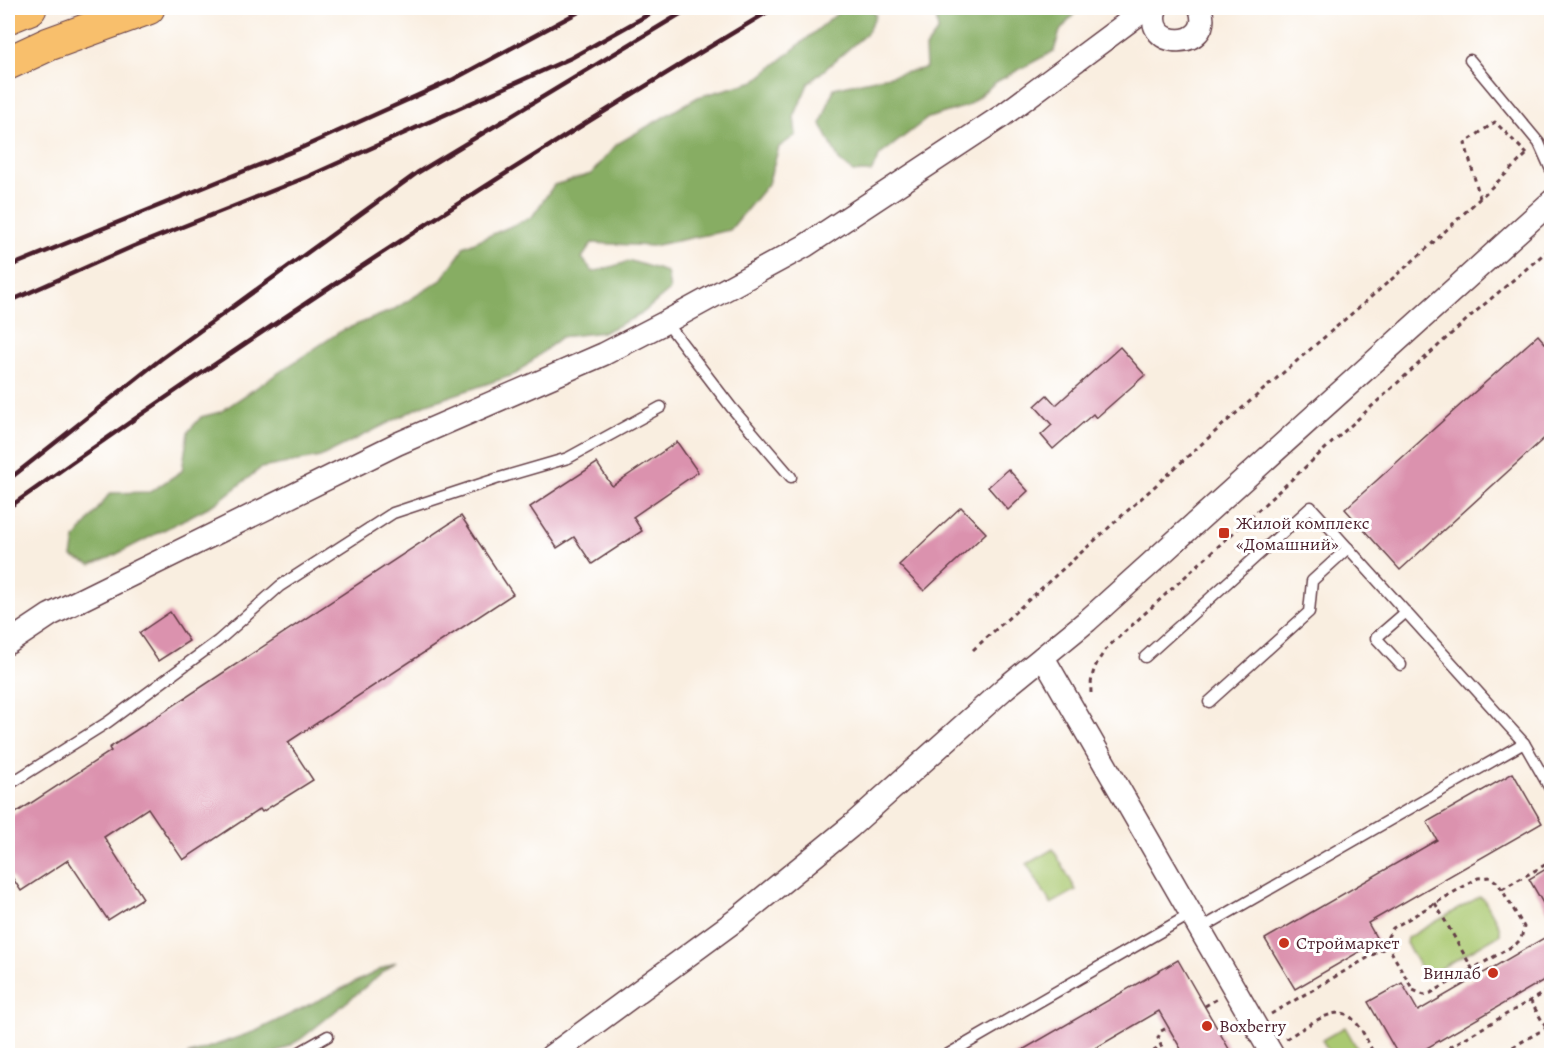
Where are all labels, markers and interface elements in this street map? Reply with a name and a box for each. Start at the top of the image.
place label: Жилой комплекс «Домашний» [1236,511,1370,556]
marker: Жилой комплекс «Домашний» [1217,526,1231,540]
place label: Строймаркет [1296,931,1399,955]
marker: Строймаркет [1277,936,1291,950]
place label: Винлаб [1423,961,1481,985]
marker: Винлаб [1486,966,1500,980]
place label: Boxberry [1219,1014,1287,1038]
marker: Boxberry [1200,1019,1214,1033]

